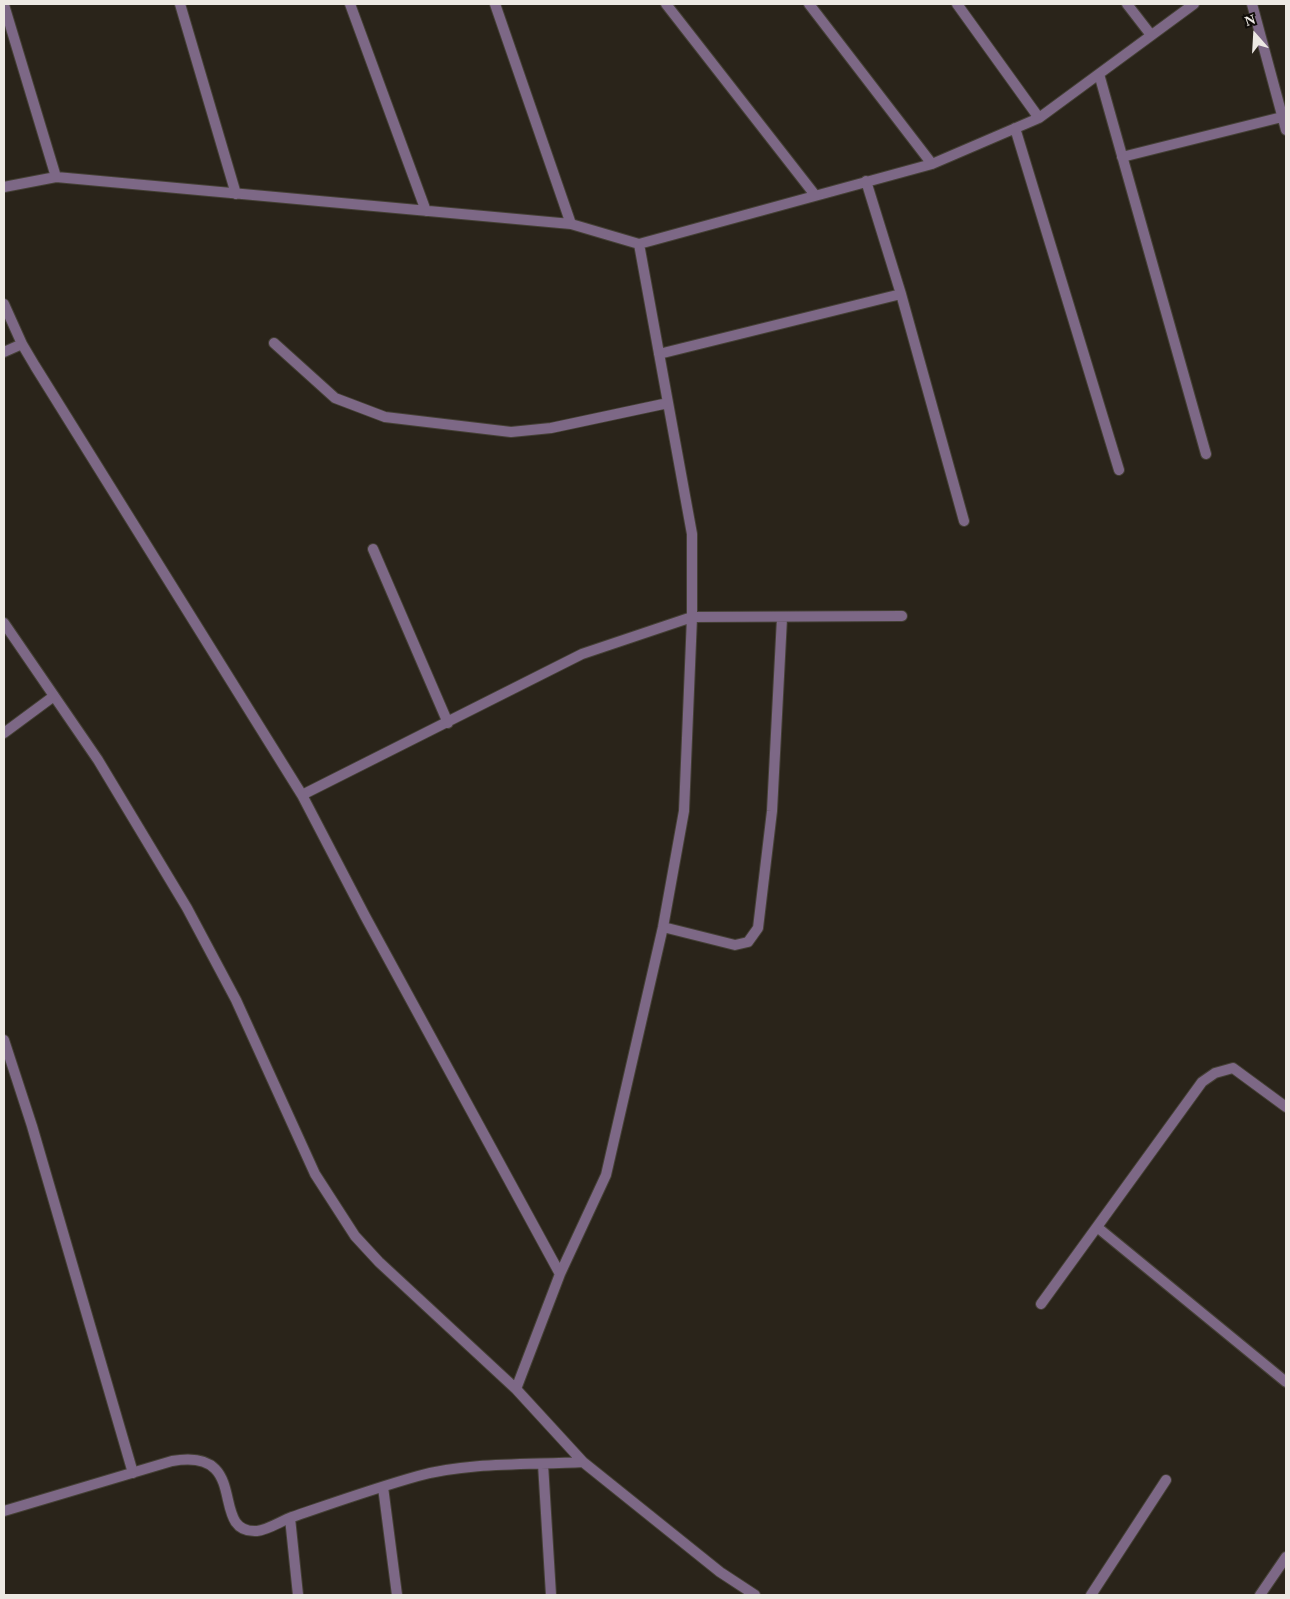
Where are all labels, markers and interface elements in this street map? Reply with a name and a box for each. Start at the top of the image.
north arrow [1230,10,1280,60]
text: N [1243,12,1257,29]

